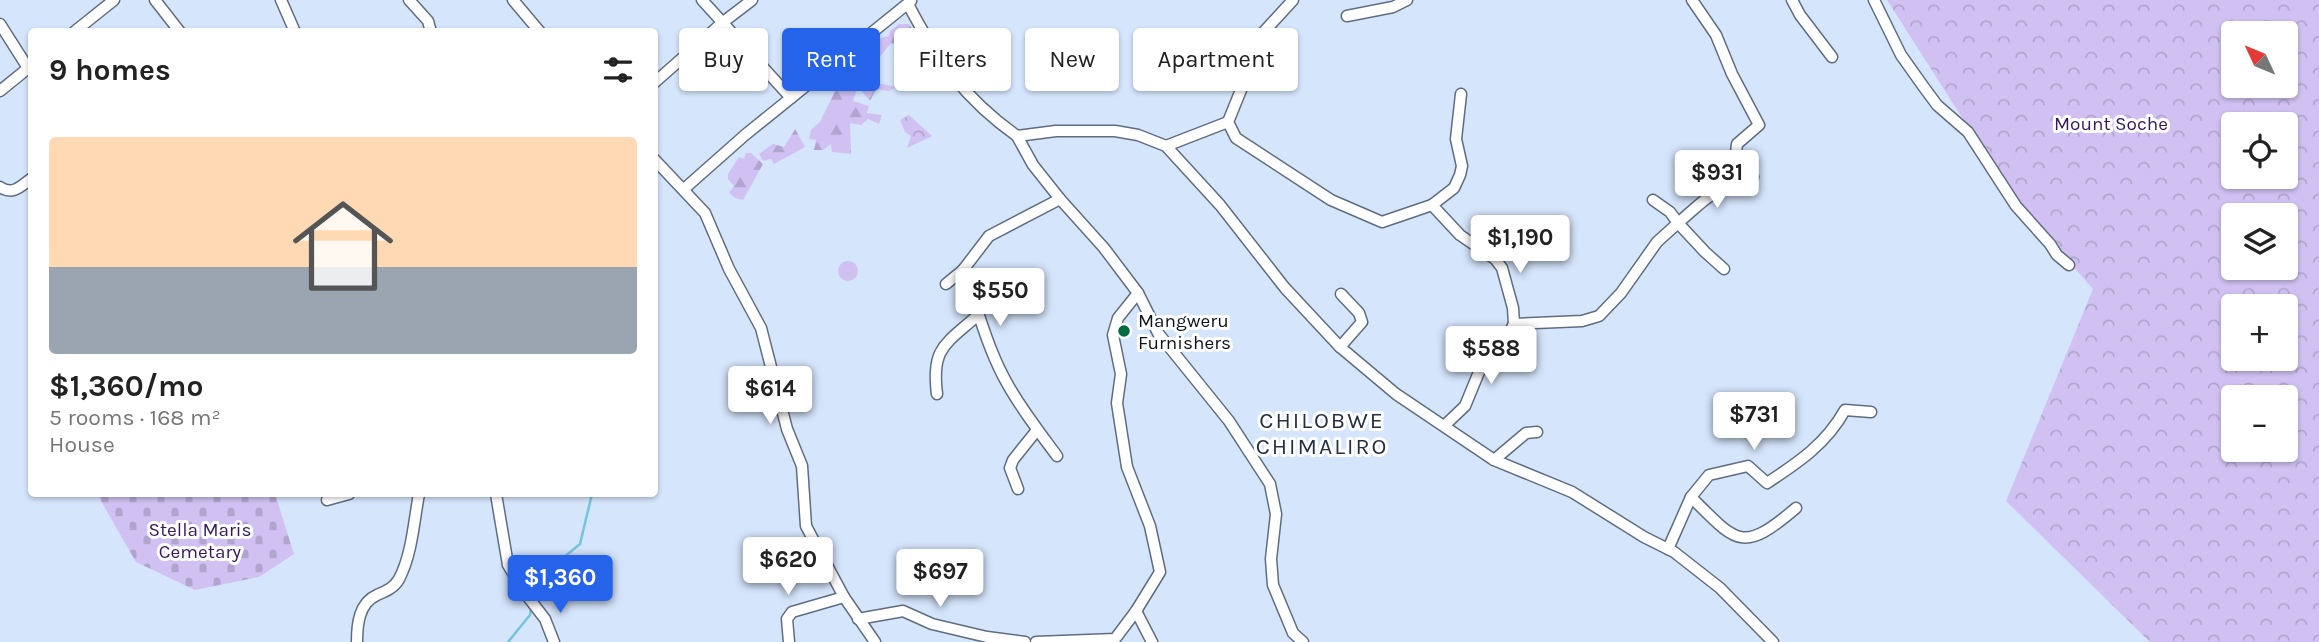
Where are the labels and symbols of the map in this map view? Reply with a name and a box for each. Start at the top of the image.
north arrow [2221,21,2298,98]
park label: Mount Soche [2054,113,2168,135]
pin: $931 [1676,150,1758,210]
pin: $1,190 [1463,216,1577,275]
pin: $550 [959,268,1041,328]
place label: Mangweru Furnishers [1138,310,1231,354]
marker: Mangweru Furnishers [1116,323,1132,339]
pin: $588 [1450,326,1532,386]
pin: $614 [729,366,811,426]
pin: $731 [1713,392,1795,452]
district label: CHILOBWE CHIMALIRO [1256,407,1388,460]
park label: Stella Maris Cemetary [148,519,252,563]
pin: $620 [747,538,829,597]
pin: $697 [899,550,981,609]
pin: $1,360 [503,556,617,615]

